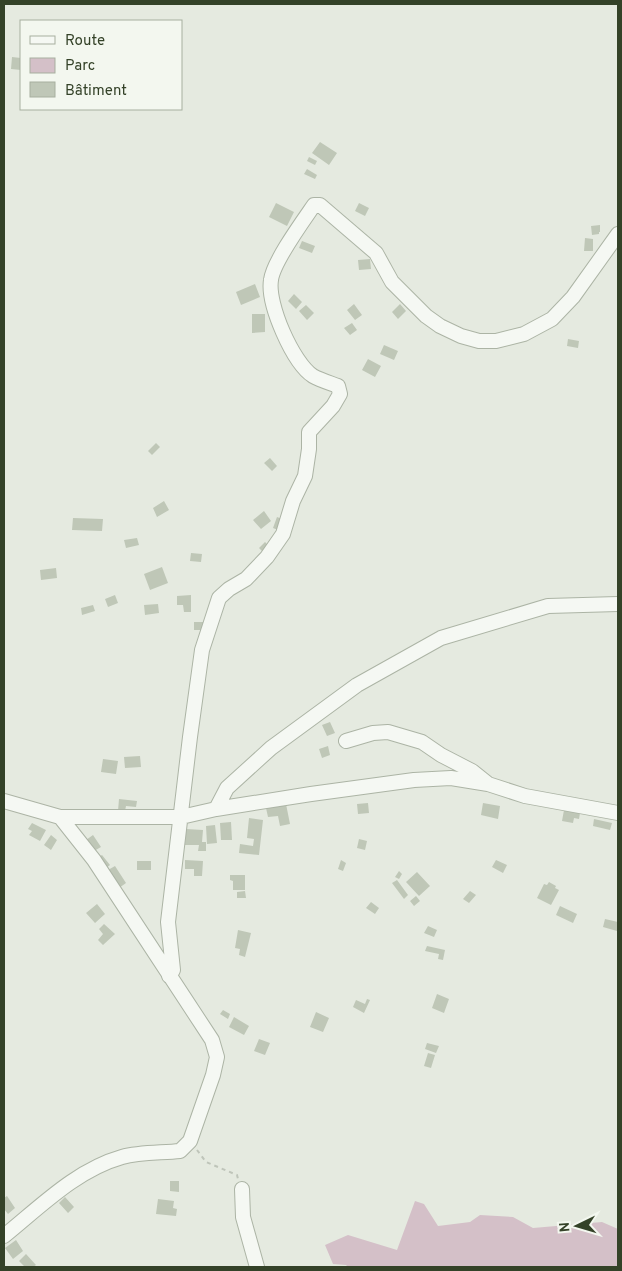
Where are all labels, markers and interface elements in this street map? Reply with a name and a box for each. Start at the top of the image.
legend [20,20,182,110]
text: Route [65,32,105,51]
text: Parc [65,57,95,76]
text: Bâtiment [65,82,127,101]
north arrow [552,1201,602,1251]
text: N [557,1221,574,1233]

